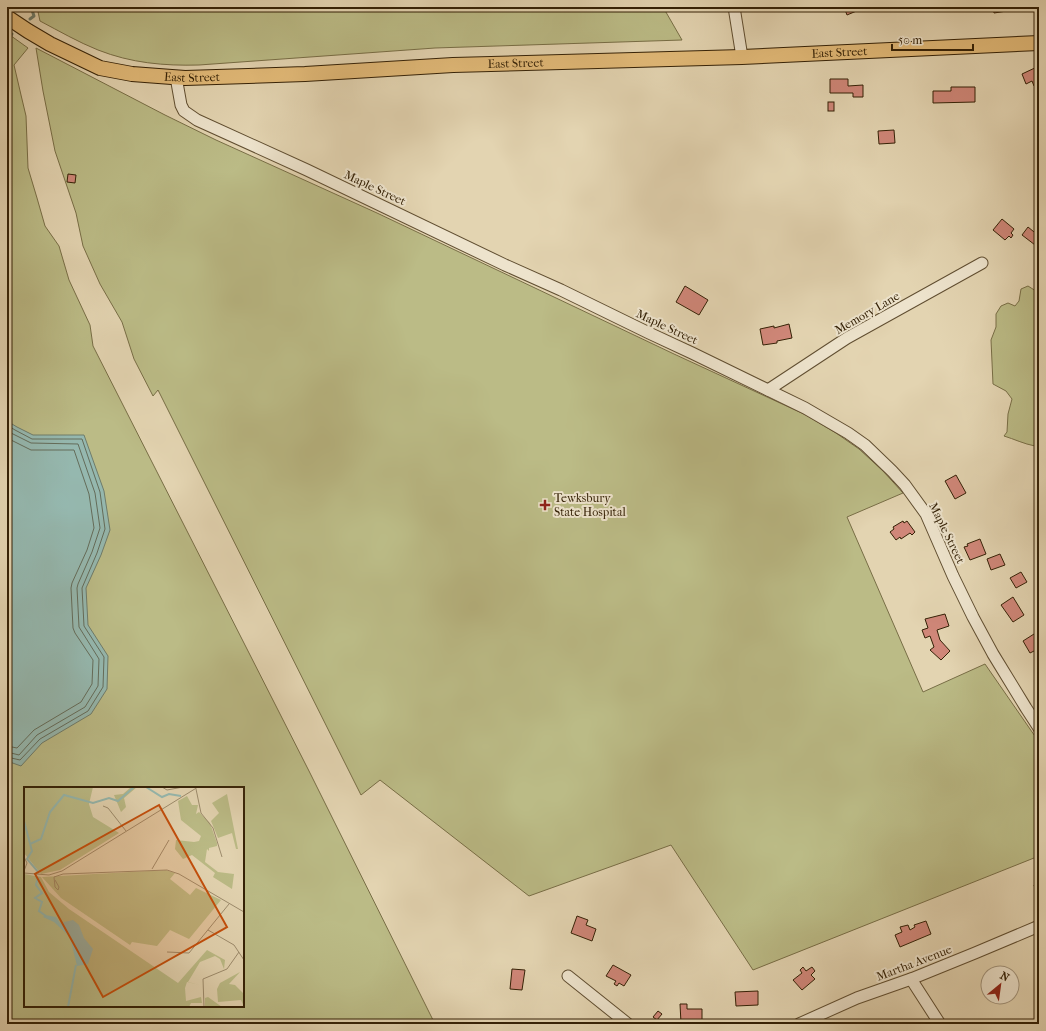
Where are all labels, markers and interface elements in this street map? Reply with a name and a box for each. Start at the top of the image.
scale bar [892,26,973,52]
text: 50 m [898,33,922,47]
street label: East Street [811,44,868,61]
street label: East Street [488,55,545,71]
street label: East Street [164,69,221,85]
street label: Maple Street [342,168,409,209]
street label: Memory Lane [832,289,902,337]
street label: Maple Street [634,307,701,348]
place label: Tewksbury State Hospital [554,491,626,519]
marker: Tewksbury State Hospital [539,499,551,511]
street label: Maple Street [926,500,968,567]
inset map [24,787,244,1007]
street label: Martha Avenue [874,942,954,984]
north arrow [980,965,1020,1005]
text: N [998,969,1012,985]

